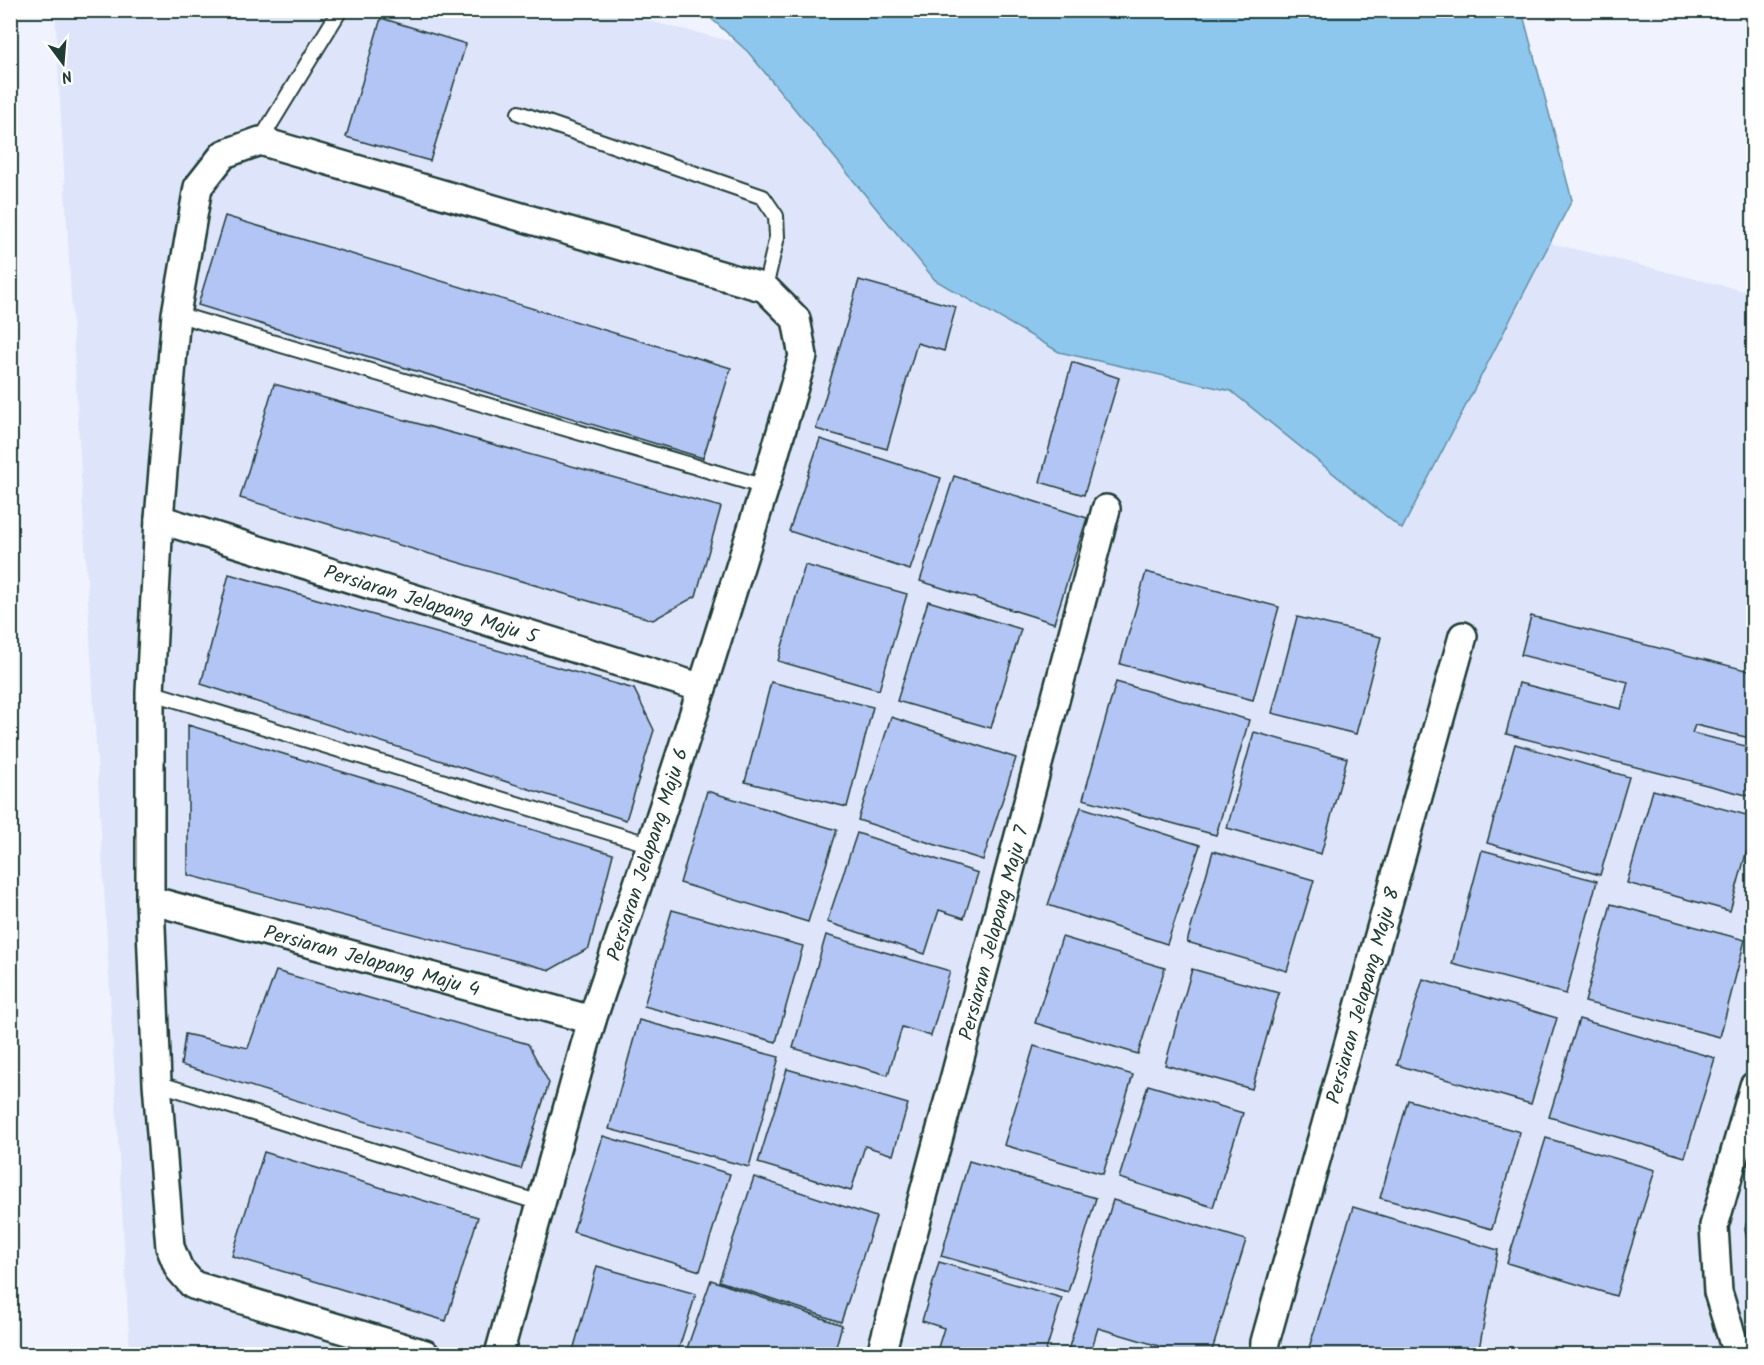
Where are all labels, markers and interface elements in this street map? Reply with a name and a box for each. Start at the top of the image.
north arrow [33,33,93,93]
text: N [58,63,75,89]
street label: Persiaran Jelapang Maju 5 [320,557,543,654]
street label: Persiaran Jelapang Maju 6 [599,744,699,965]
street label: Persiaran Jelapang Maju 7 [951,822,1039,1044]
street label: Persiaran Jelapang Maju 8 [1319,883,1410,1108]
street label: Persiaran Jelapang Maju 4 [260,918,483,1007]

